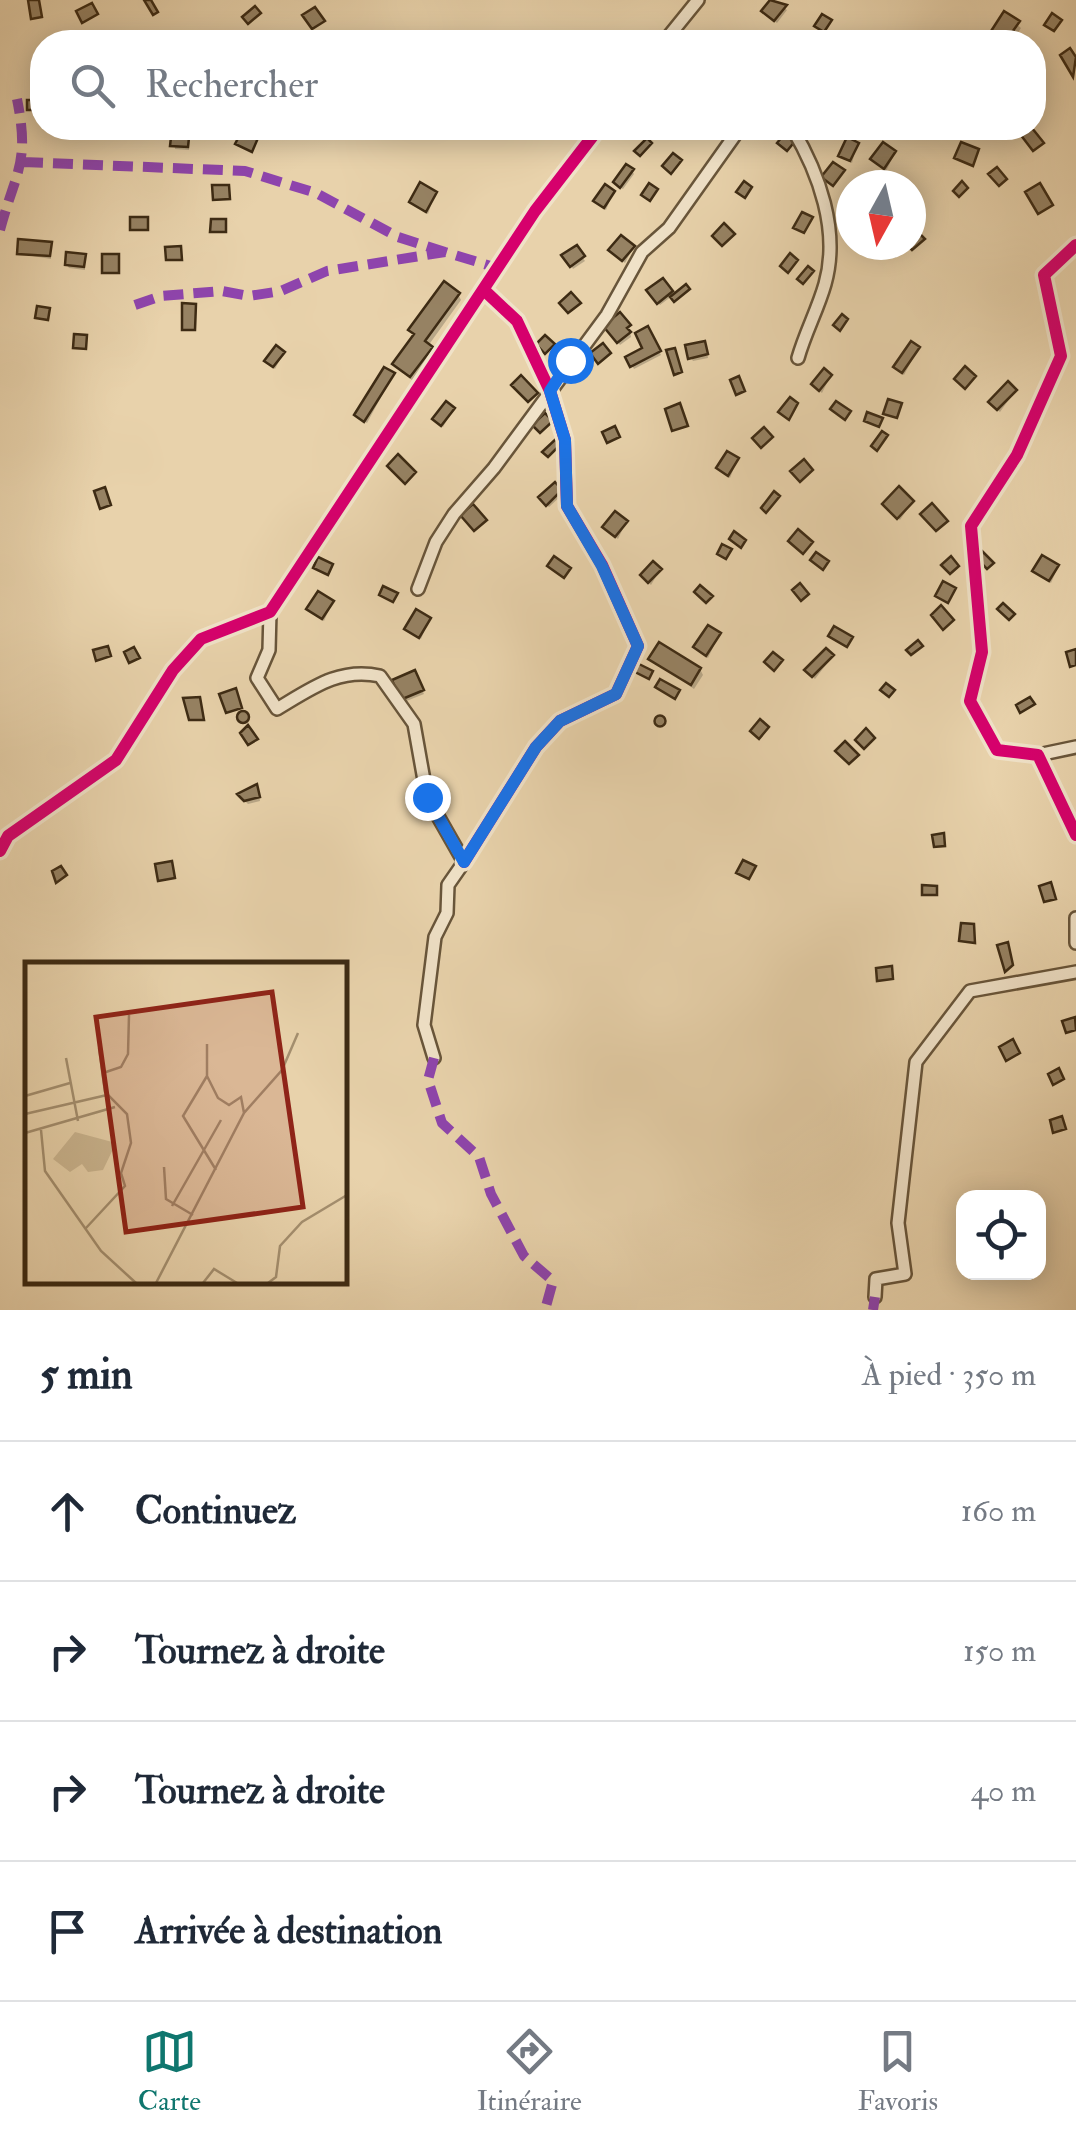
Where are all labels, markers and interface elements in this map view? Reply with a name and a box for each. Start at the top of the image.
search box [30,30,1046,140]
icon: search [65,58,120,113]
text: Rechercher [145,61,318,109]
north arrow [836,170,926,260]
route start [548,338,594,384]
route end [405,775,451,821]
inset map [25,962,348,1285]
map controls [956,1190,1046,1280]
button: locate [956,1190,1046,1280]
text: 5 min [40,1349,133,1401]
text: À pied · 350 m [862,1355,1036,1395]
icon: ahead [40,1484,95,1539]
text: Continuez [135,1487,296,1535]
text: 160 m [961,1491,1036,1531]
icon: right [40,1624,95,1679]
text: Tournez à droite [135,1627,385,1675]
text: 150 m [963,1631,1036,1671]
icon: right [40,1764,95,1819]
text: Tournez à droite [135,1767,385,1815]
text: 40 m [971,1771,1036,1811]
icon: arrive [40,1904,95,1959]
text: Arrivée à destination [135,1907,442,1955]
tab: Carte [138,2024,201,2119]
tab: Itinéraire [477,2024,582,2119]
tab: Favoris [857,2024,938,2119]

